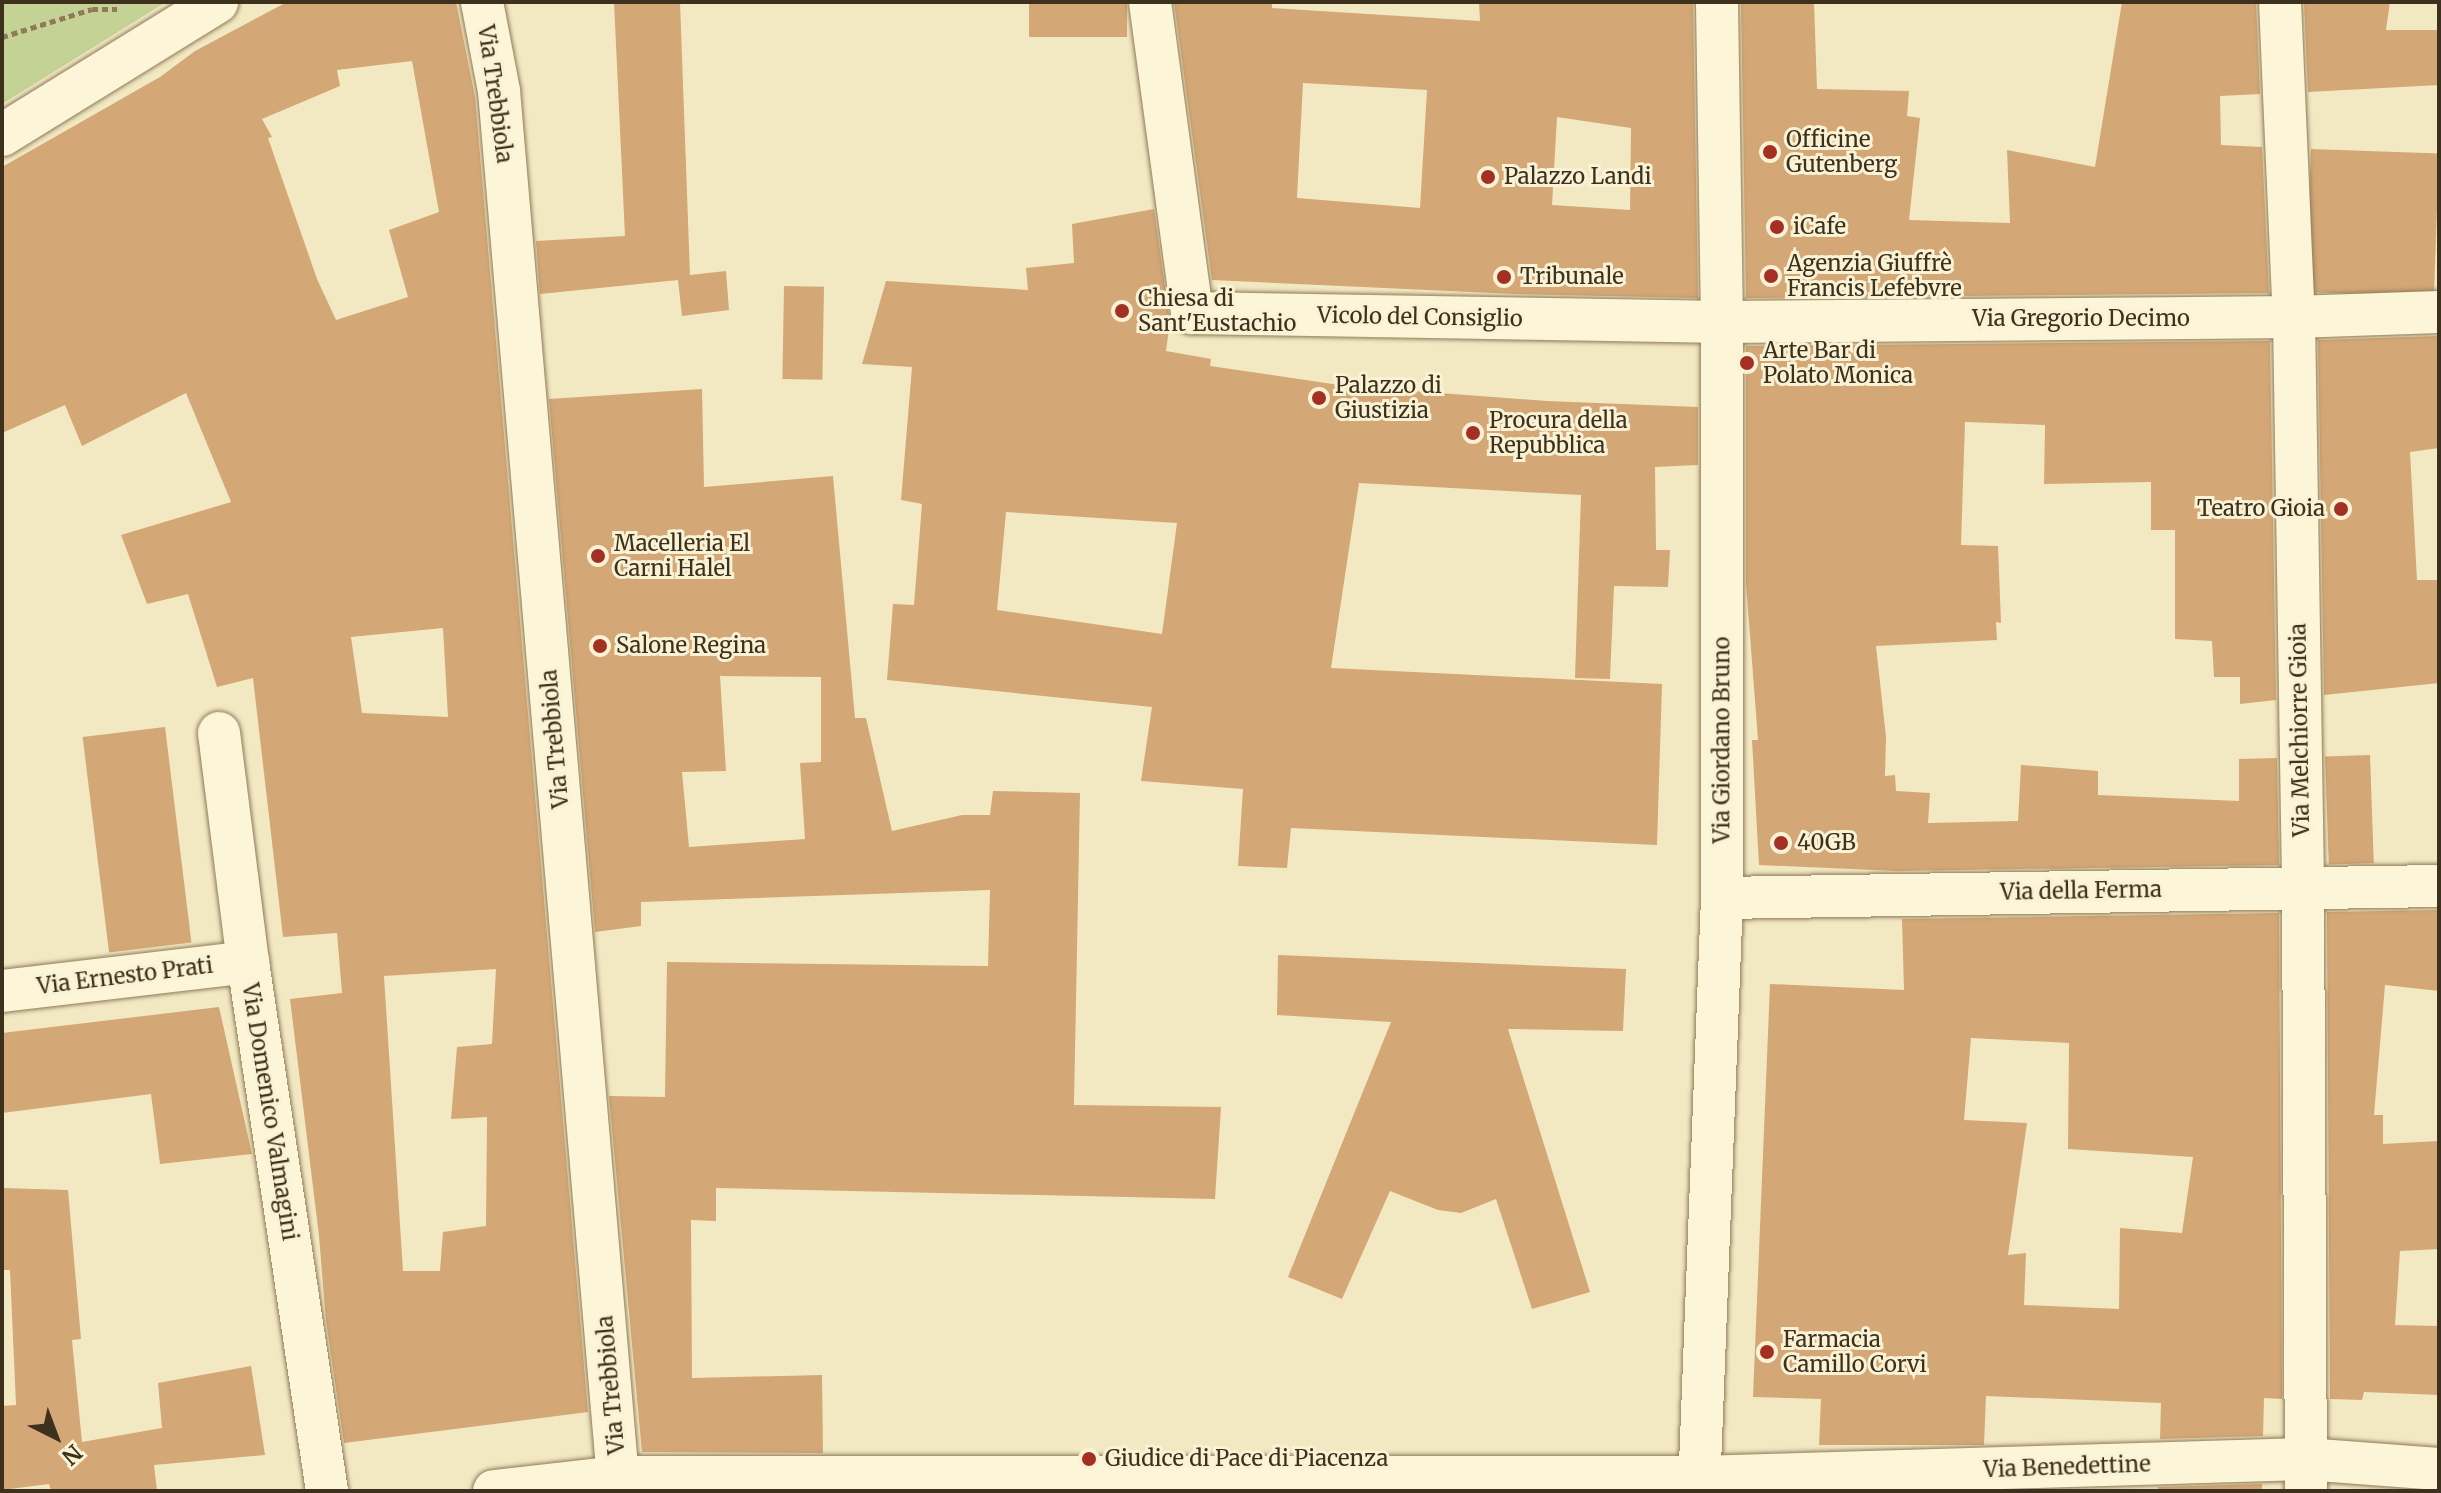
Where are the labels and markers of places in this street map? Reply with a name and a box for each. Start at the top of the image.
place label: Officine Gutenberg [1786,126,1897,178]
marker: Officine Gutenberg [1761,143,1779,161]
place label: Palazzo Landi [1504,164,1652,190]
marker: Palazzo Landi [1479,168,1497,186]
place label: iCafe [1793,214,1846,240]
marker: iCafe [1768,218,1786,236]
place label: Agenzia Giuffrè Francis Lefebvre [1787,250,1962,302]
place label: Tribunale [1520,264,1624,290]
marker: Agenzia Giuffrè Francis Lefebvre [1762,267,1780,285]
marker: Tribunale [1495,268,1513,286]
place label: Chiesa di Sant'Eustachio [1138,285,1296,336]
marker: Chiesa di Sant'Eustachio [1113,302,1131,320]
place label: Arte Bar di Polato Monica [1763,337,1913,388]
marker: Arte Bar di Polato Monica [1738,354,1756,372]
place label: Palazzo di Giustizia [1335,372,1442,424]
marker: Palazzo di Giustizia [1310,389,1328,407]
place label: Procura della Repubblica [1489,407,1628,458]
marker: Procura della Repubblica [1464,424,1482,442]
place label: Teatro Gioia [2197,496,2325,522]
marker: Teatro Gioia [2332,500,2350,518]
place label: Macelleria El Carni Halel [614,530,750,582]
marker: Macelleria El Carni Halel [589,547,607,565]
place label: Salone Regina [616,633,766,659]
marker: Salone Regina [591,637,609,655]
place label: 40GB [1797,830,1856,856]
marker: 40GB [1772,834,1790,852]
place label: Farmacia Camillo Corvi [1783,1326,1927,1378]
marker: Farmacia Camillo Corvi [1758,1343,1776,1361]
place label: Giudice di Pace di Piacenza [1105,1446,1388,1472]
marker: Giudice di Pace di Piacenza [1080,1450,1098,1468]

